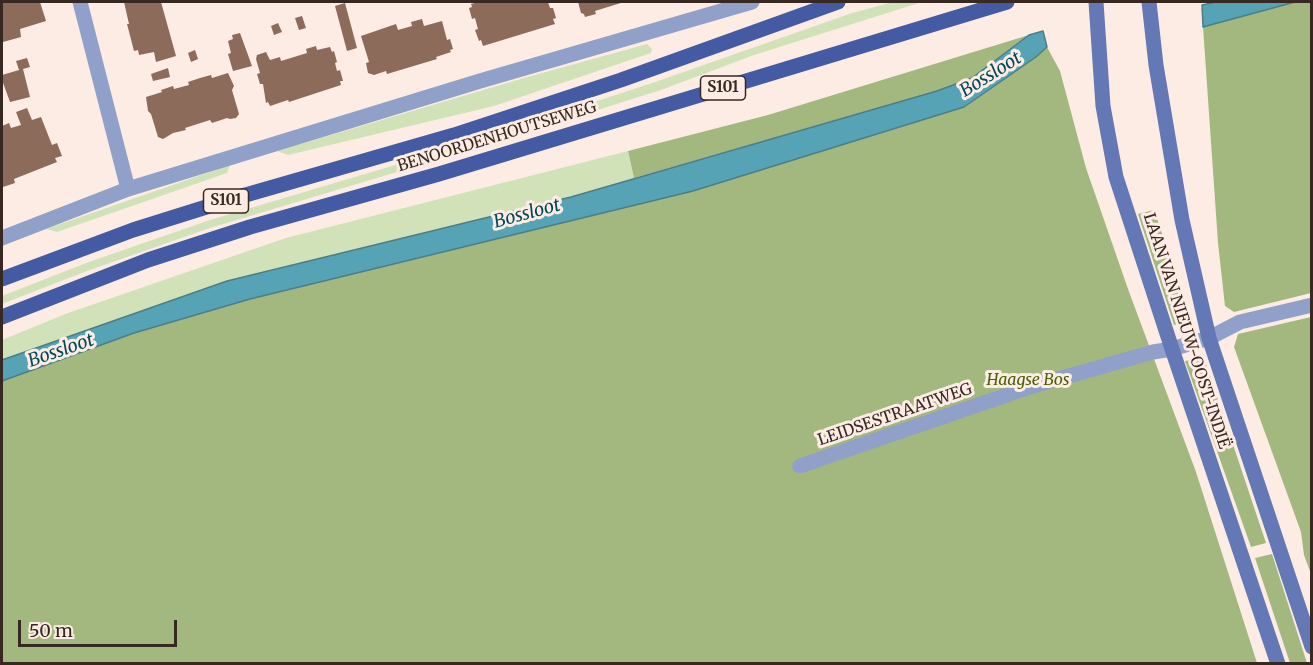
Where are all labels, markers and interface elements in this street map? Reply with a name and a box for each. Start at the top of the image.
water label: Bossloot [956,48,1026,102]
road number: S101 [700,76,746,100]
street label: BENOORDENHOUTSEWEG [395,98,599,176]
road number: S101 [204,189,248,213]
water label: Bossloot [491,195,563,233]
street label: LAAN VAN NIEUW-OOST-INDIË [1139,211,1233,451]
water label: Bossloot [25,330,97,372]
park label: Haagse Bos [987,370,1069,390]
street label: LEIDSESTRAATWEG [815,380,975,450]
scale bar [21,608,180,646]
text: 50 m [29,619,73,642]

